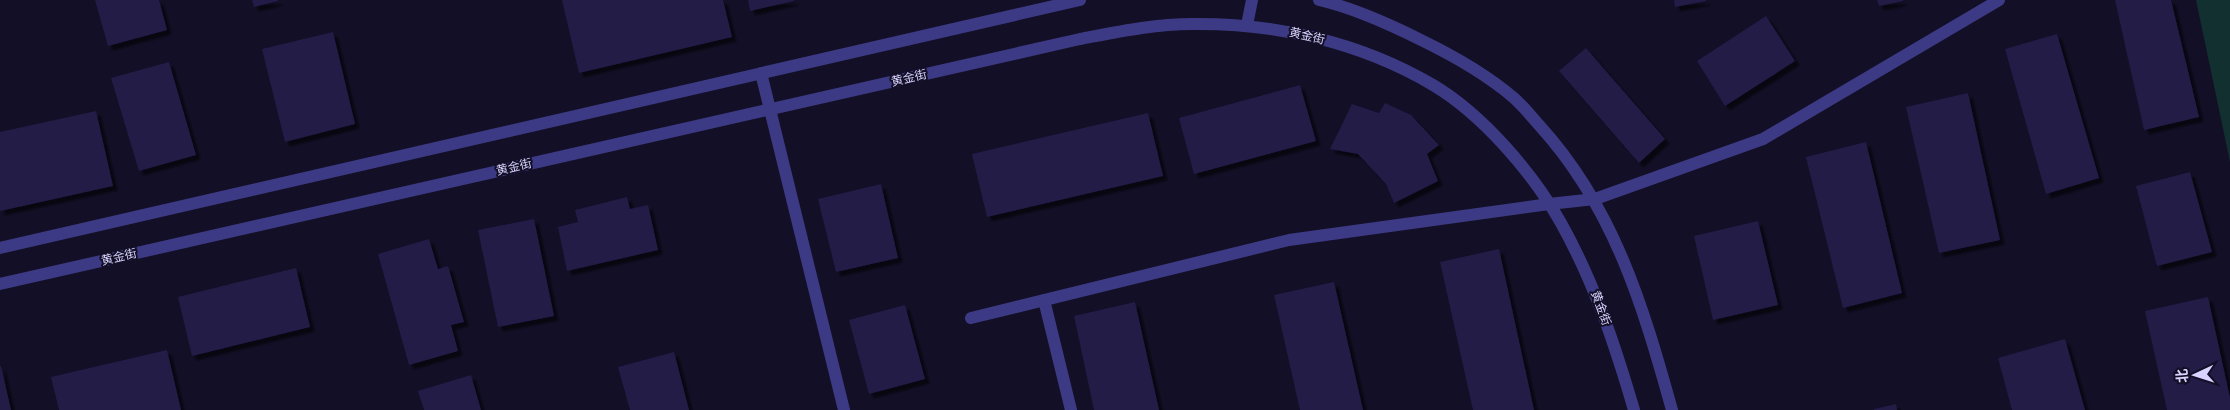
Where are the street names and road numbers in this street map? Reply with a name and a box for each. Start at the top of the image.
street label: 黄金街 [1288,24,1326,48]
street label: 黄金街 [890,66,928,90]
street label: 黄金街 [495,155,533,179]
street label: 黄金街 [100,245,138,269]
street label: 黄金街 [1587,288,1615,328]

